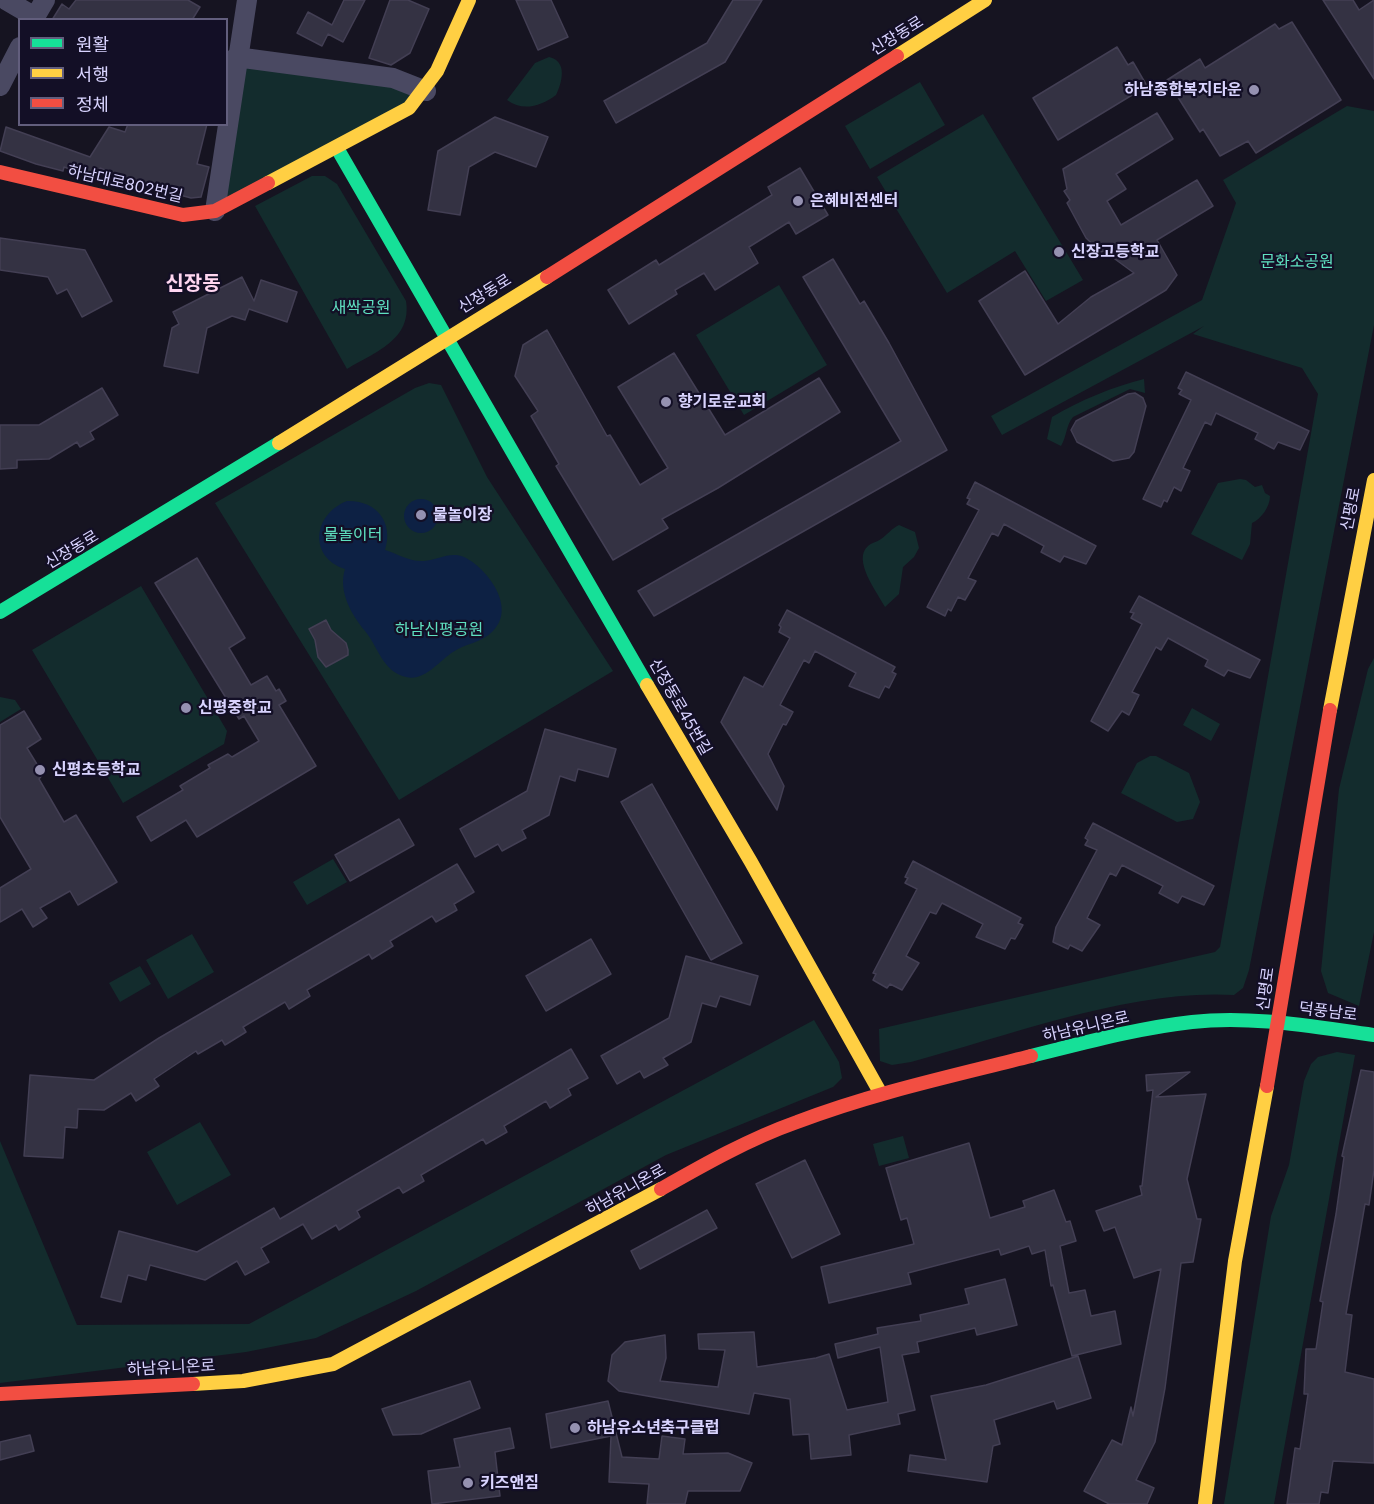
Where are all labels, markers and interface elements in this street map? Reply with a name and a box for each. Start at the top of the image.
street label: 신장동로 [867,12,927,60]
legend [18,18,228,126]
text: 원활 [76,34,109,55]
text: 서행 [76,64,109,85]
place label: 하남종합복지타운 [1124,80,1242,100]
marker: 하남종합복지타운 [1247,83,1261,97]
text: 정체 [76,94,109,115]
street label: 하남대로802번길 [65,161,185,207]
place label: 은혜비전센터 [810,191,898,211]
marker: 은혜비전센터 [791,194,805,208]
place label: 신장고등학교 [1071,242,1159,262]
marker: 신장고등학교 [1052,245,1066,259]
park label: 문화소공원 [1260,252,1334,272]
street label: 신장동로 [455,270,515,318]
district label: 신장동 [165,272,221,296]
park label: 새싹공원 [332,298,390,318]
place label: 향기로운교회 [678,392,766,412]
marker: 향기로운교회 [659,395,673,409]
street label: 신평로 [1337,485,1365,533]
place label: 물놀이장 [433,505,492,525]
marker: 물놀이장 [414,508,428,522]
park label: 물놀이터 [324,525,382,545]
street label: 신장동로 [42,527,102,573]
park label: 하남신평공원 [395,620,483,640]
street label: 신장동로45번길 [645,655,715,759]
place label: 신평중학교 [198,698,272,718]
marker: 신평중학교 [179,701,193,715]
place label: 신평초등학교 [52,760,140,780]
marker: 신평초등학교 [33,763,47,777]
street label: 신평로 [1253,966,1279,1012]
street label: 덕풍남로 [1298,999,1358,1025]
street label: 하남유니온로 [1041,1008,1131,1046]
street label: 하남유니온로 [583,1160,669,1220]
street label: 하남유니온로 [126,1356,216,1380]
place label: 하남유소년축구클럽 [587,1418,719,1438]
marker: 하남유소년축구클럽 [568,1421,582,1435]
place label: 키즈앤짐 [480,1473,539,1493]
marker: 키즈앤짐 [461,1476,475,1490]

